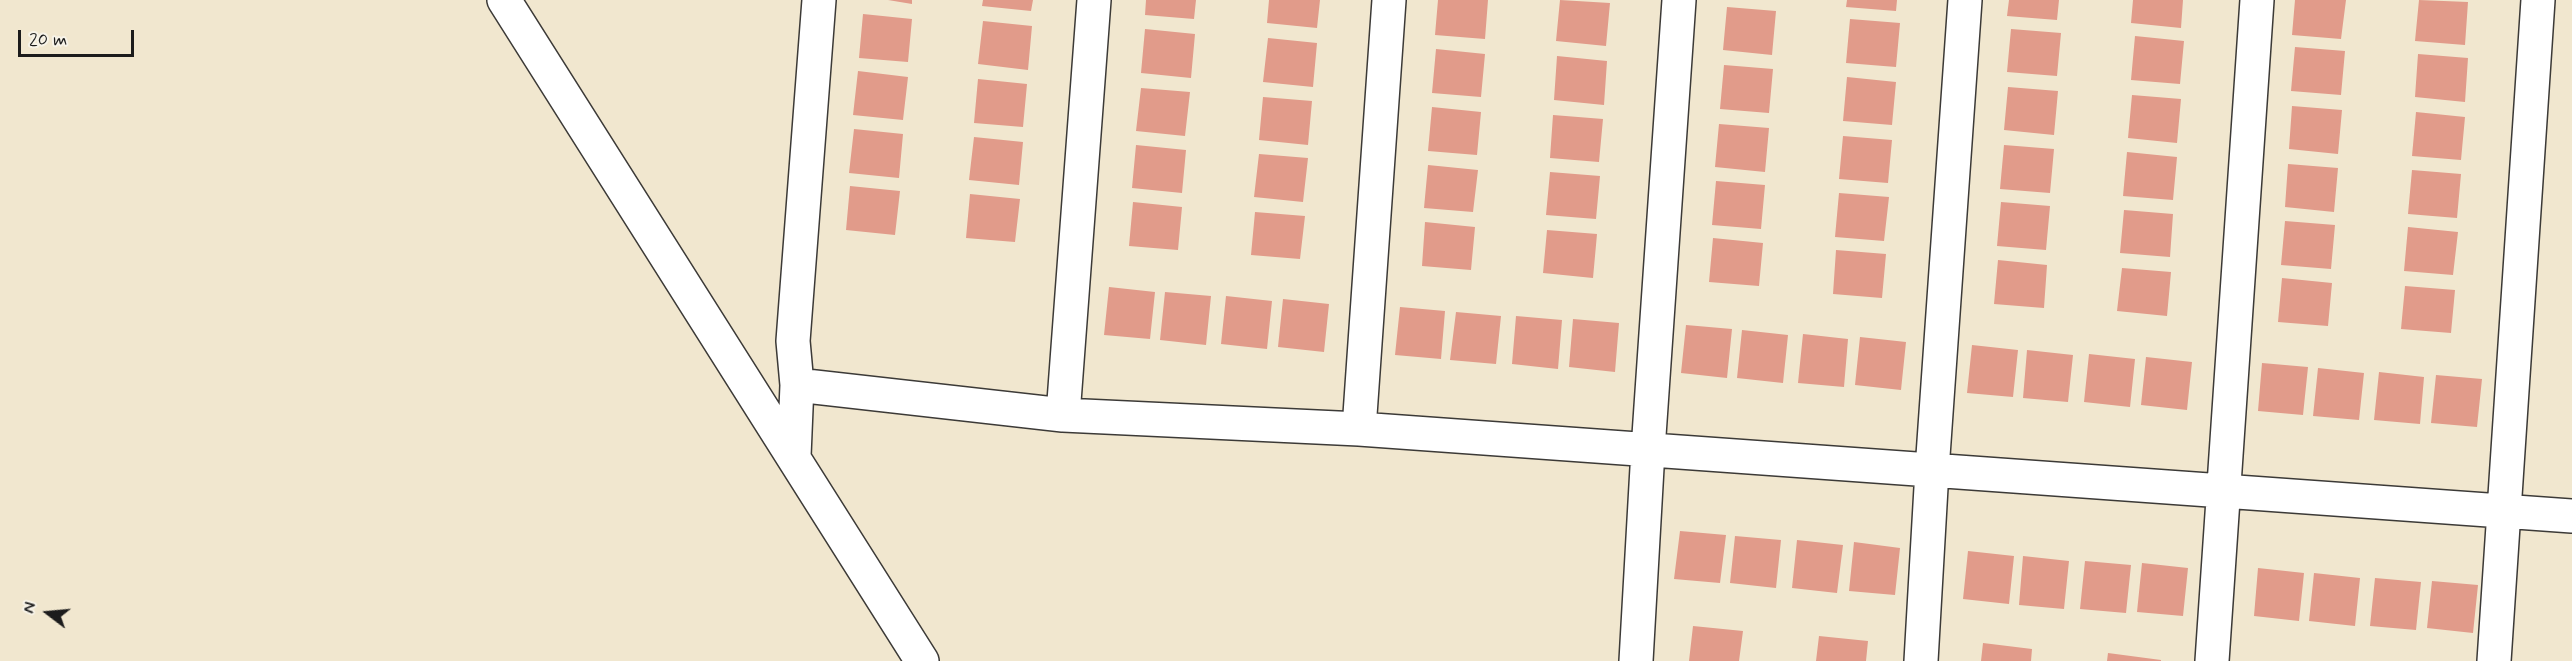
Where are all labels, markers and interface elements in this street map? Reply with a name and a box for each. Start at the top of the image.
scale bar [21,18,136,56]
text: 20 m [29,28,67,52]
north arrow [18,583,78,643]
text: N [19,600,42,616]

